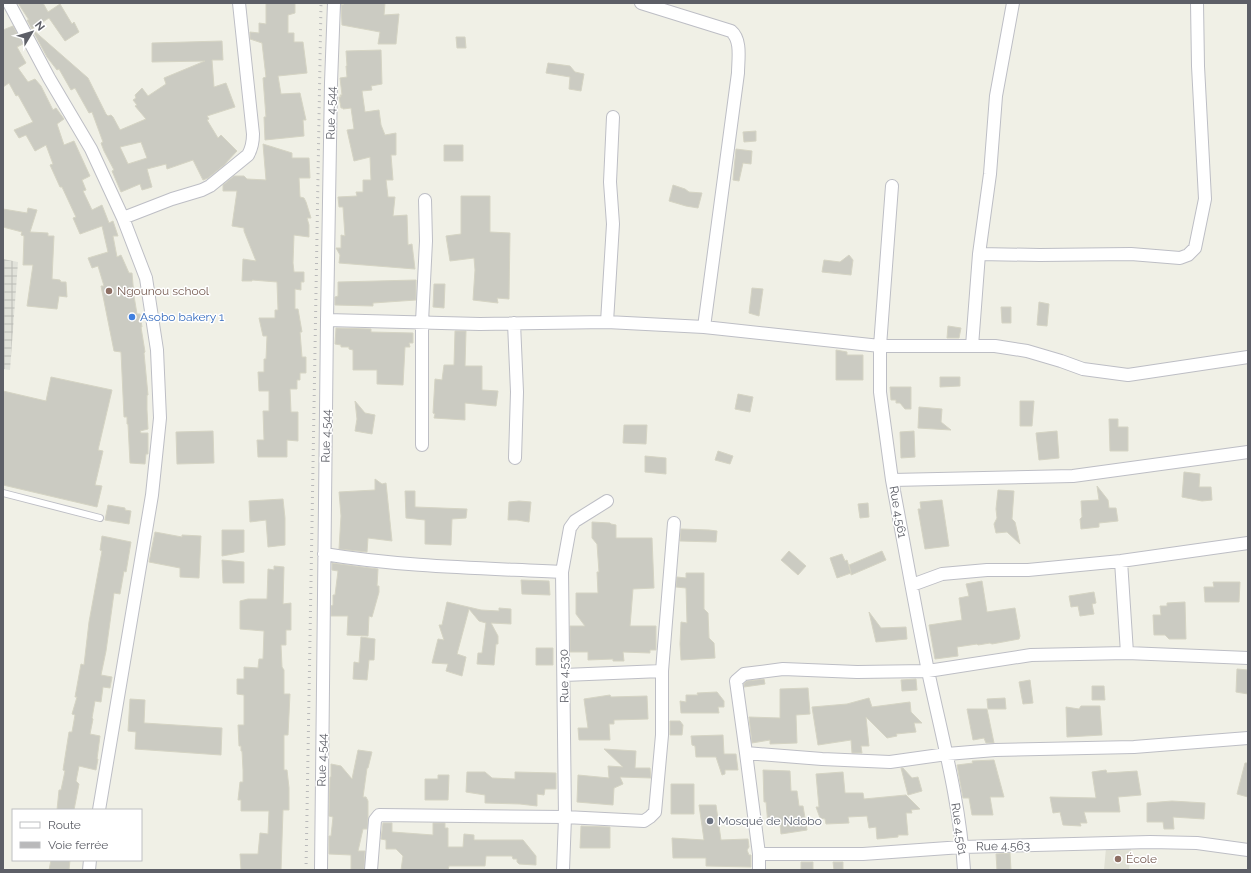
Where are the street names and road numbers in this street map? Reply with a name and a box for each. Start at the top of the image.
street label: Rue 4.544 [324,86,338,140]
street label: Rue 4.544 [319,409,333,463]
street label: Rue 4.561 [887,485,909,539]
street label: Rue 4.530 [557,649,571,703]
street label: Rue 4.544 [315,733,329,787]
street label: Rue 4.561 [948,802,970,856]
street label: Rue 4.563 [976,839,1030,853]

